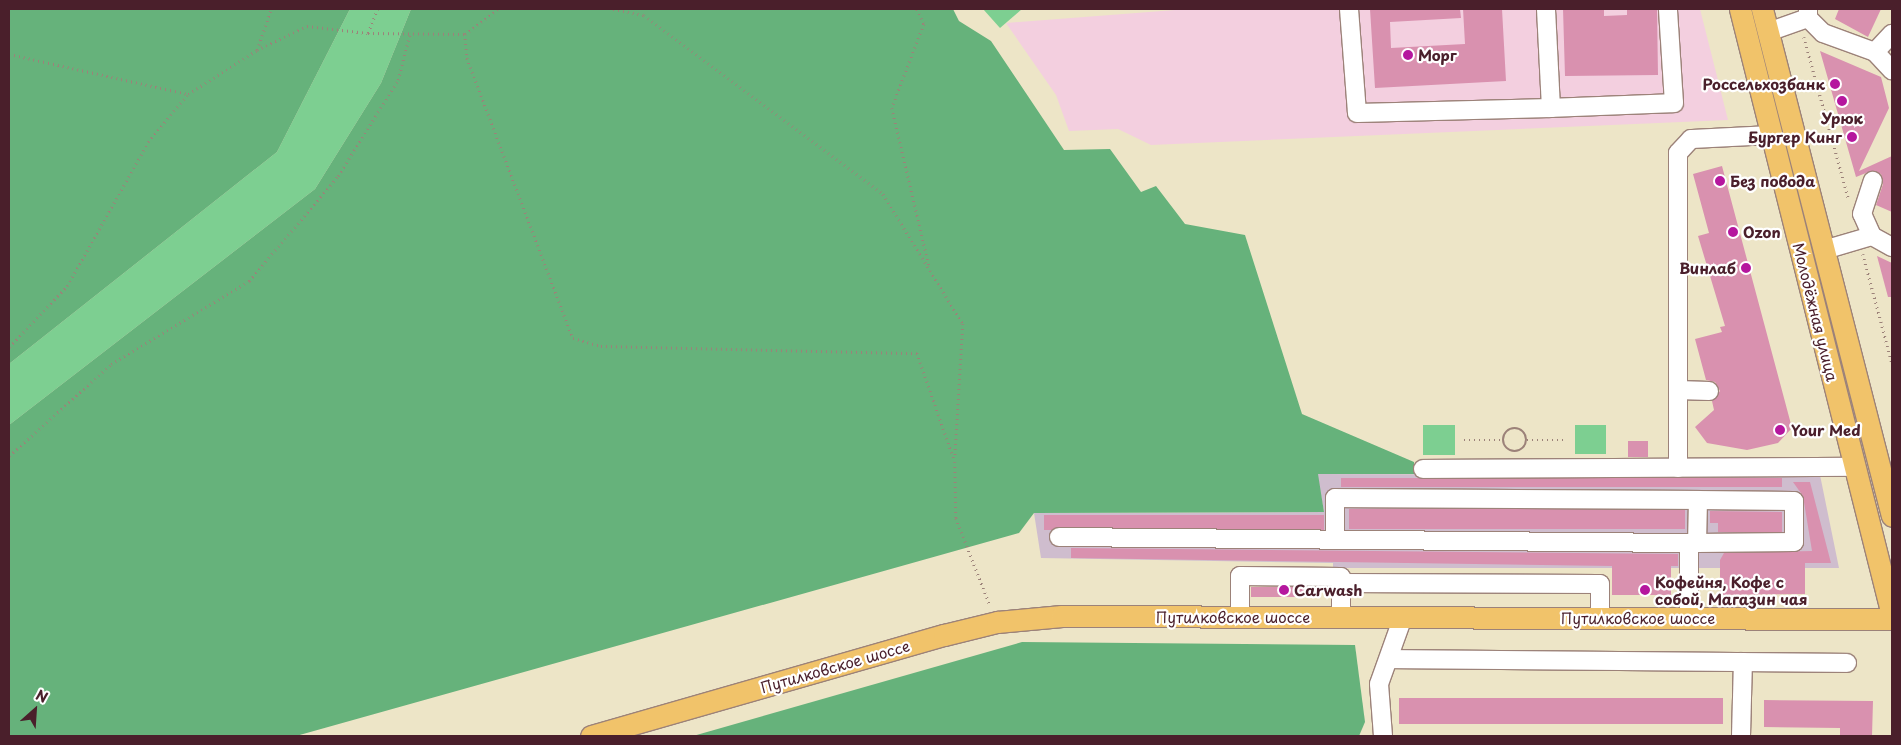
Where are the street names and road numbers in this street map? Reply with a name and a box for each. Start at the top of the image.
street label: Молодёжная улица [1790,240,1842,384]
street label: Путилковское шоссе [1156,608,1310,626]
street label: Путилковское шоссе [1561,609,1715,627]
street label: Путилковское шоссе [758,636,912,696]

